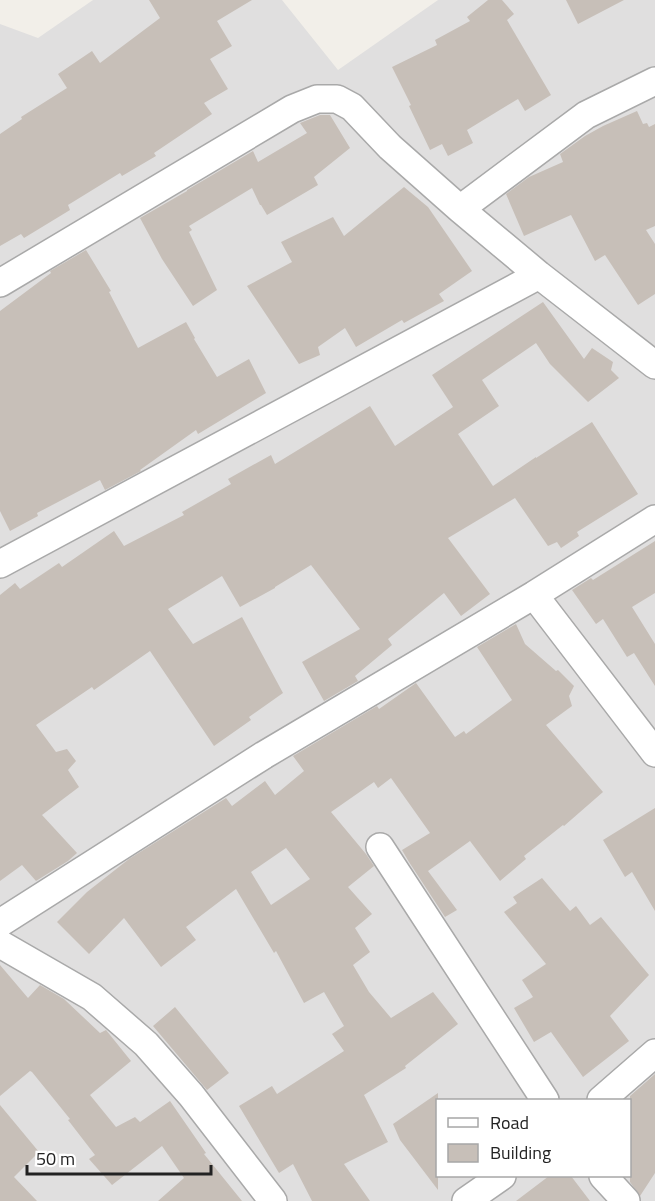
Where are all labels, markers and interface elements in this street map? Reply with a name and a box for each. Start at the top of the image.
legend [436,1099,631,1177]
text: Road [490,1109,529,1136]
scale bar [27,1138,212,1176]
text: Building [490,1139,551,1166]
text: 50 m [36,1145,75,1172]

